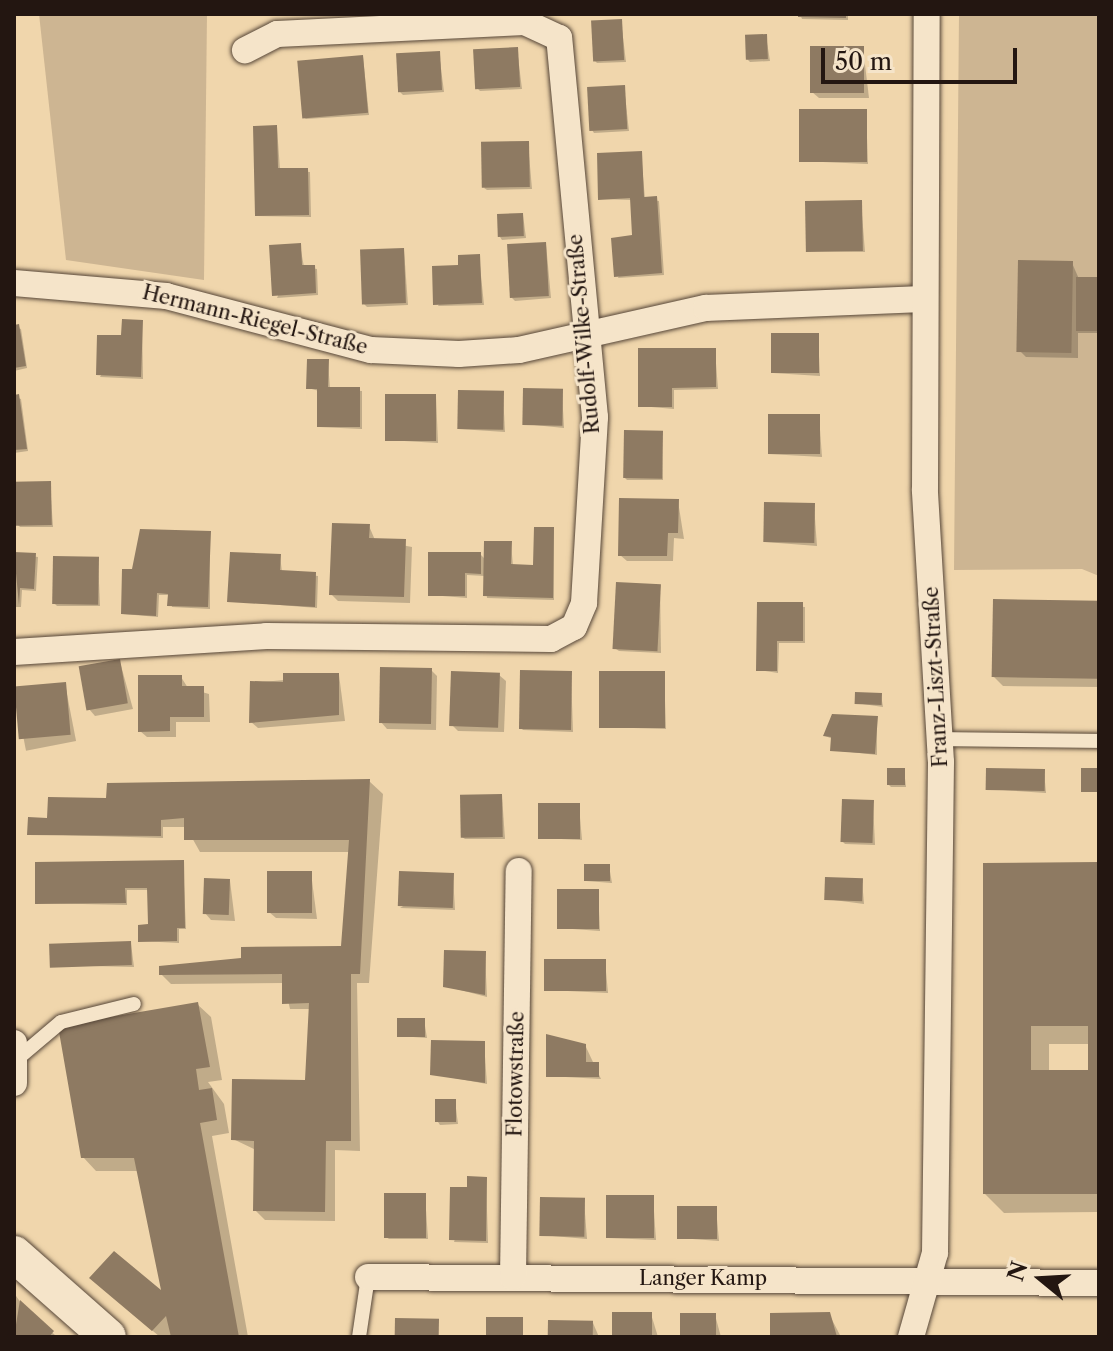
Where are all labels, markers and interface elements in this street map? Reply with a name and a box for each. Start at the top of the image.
scale bar [825,32,1021,82]
text: 50 m [835,47,892,76]
street label: Rudolf-Wilke-Straße [563,233,605,435]
street label: Hermann-Riegel-Straße [140,280,370,360]
street label: Franz-Liszt-Straße [919,586,953,768]
street label: Flotowstraße [503,1011,529,1137]
north arrow [1001,1239,1081,1319]
text: N [1002,1258,1033,1285]
street label: Langer Kamp [639,1266,767,1290]

